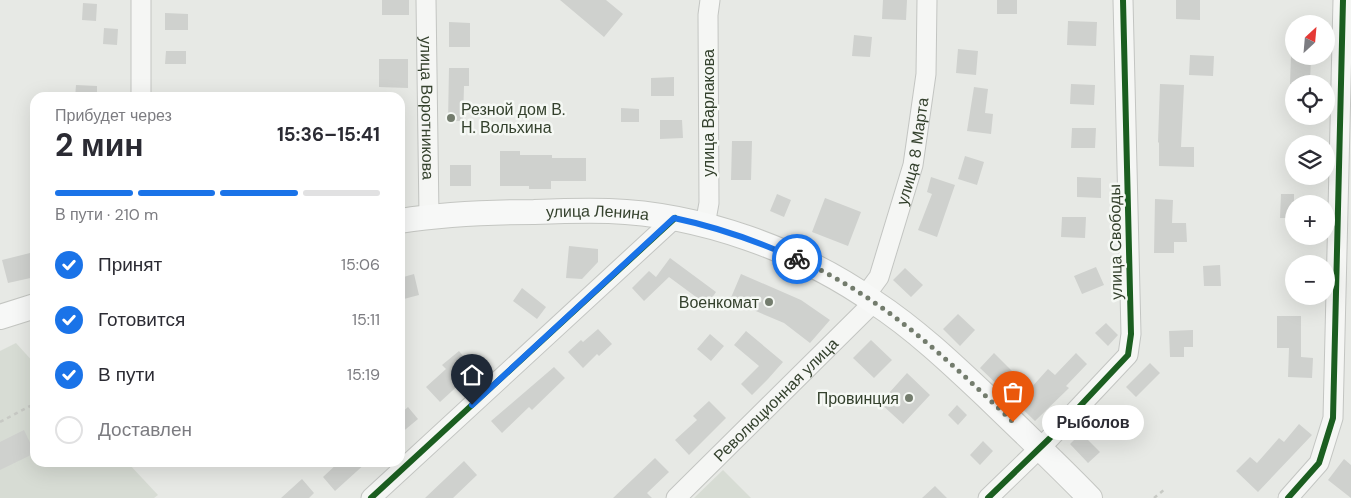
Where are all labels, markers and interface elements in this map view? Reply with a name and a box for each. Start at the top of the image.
north arrow [1285,15,1335,65]
map controls [1285,15,1335,305]
street label: улица Воротникова [416,36,438,180]
street label: улица Варлакова [698,49,719,177]
button: locate [1285,75,1335,125]
street label: улица 8 Марта [891,96,934,208]
place label: Резной дом В. Н. Вольхина [461,99,565,138]
text: Прибудет через [55,105,172,126]
marker: Резной дом В. Н. Вольхина [445,112,457,124]
text: 15:36–15:41 [277,122,380,147]
text: 2 мин [55,124,144,166]
button: layers [1285,135,1335,185]
street label: улица Свободы [1104,184,1127,300]
button: + [1285,195,1335,245]
street label: улица Ленина [546,201,650,225]
text: В пути · 210 m [55,204,158,225]
courier [772,234,822,284]
icon: bike [783,245,811,273]
icon: check [55,251,83,279]
text: Принят [98,252,162,277]
text: 15:06 [341,254,380,275]
button: − [1285,255,1335,305]
place label: Военкомат [679,292,760,313]
marker: Военкомат [763,296,775,308]
icon: check [55,306,83,334]
text: Готовится [98,307,185,332]
text: 15:11 [352,309,380,330]
street label: Революционная улица [709,333,843,466]
pin [451,354,493,405]
icon: check [55,361,83,389]
icon: home [458,361,486,389]
text: В пути [98,362,155,387]
text: 15:19 [347,364,380,385]
pin [992,371,1034,422]
icon: bag [999,378,1027,406]
place label: Провинция [817,388,899,409]
marker: Провинция [903,392,915,404]
callout: Рыболов [1043,404,1146,440]
text: Рыболов [1056,412,1130,433]
text: Доставлен [98,417,192,442]

